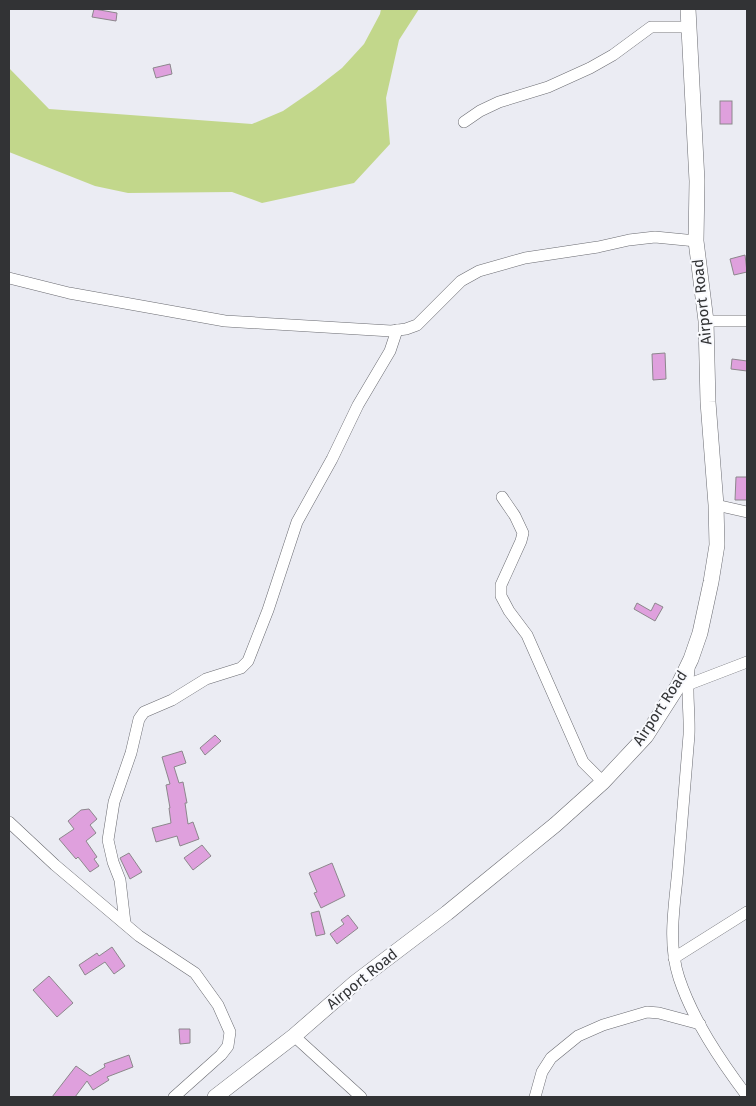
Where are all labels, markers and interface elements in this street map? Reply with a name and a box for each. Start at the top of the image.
street label: Airport Road [689,258,715,346]
street label: Airport Road [629,667,691,749]
street label: Airport Road [323,945,401,1013]

